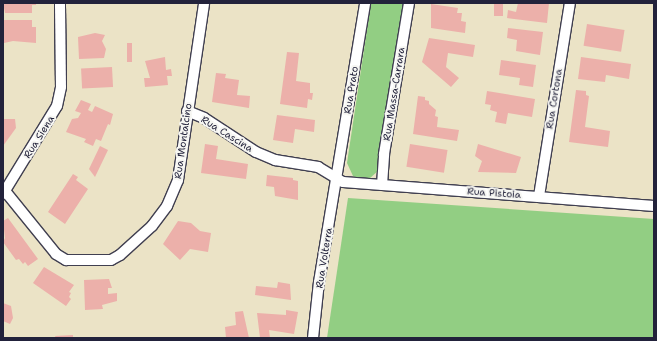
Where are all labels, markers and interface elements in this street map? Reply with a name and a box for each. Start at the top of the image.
street label: Rua Massa-Carrara [381,46,407,142]
street label: Rua Prato [341,65,361,115]
street label: Rua Cortona [543,68,565,130]
street label: Rua Montalcino [172,102,194,180]
street label: Rua Siena [21,113,57,161]
street label: Rua Cascina [199,113,255,155]
street label: Rua Pistoia [467,185,521,201]
street label: Rua Volterra [313,227,335,289]

